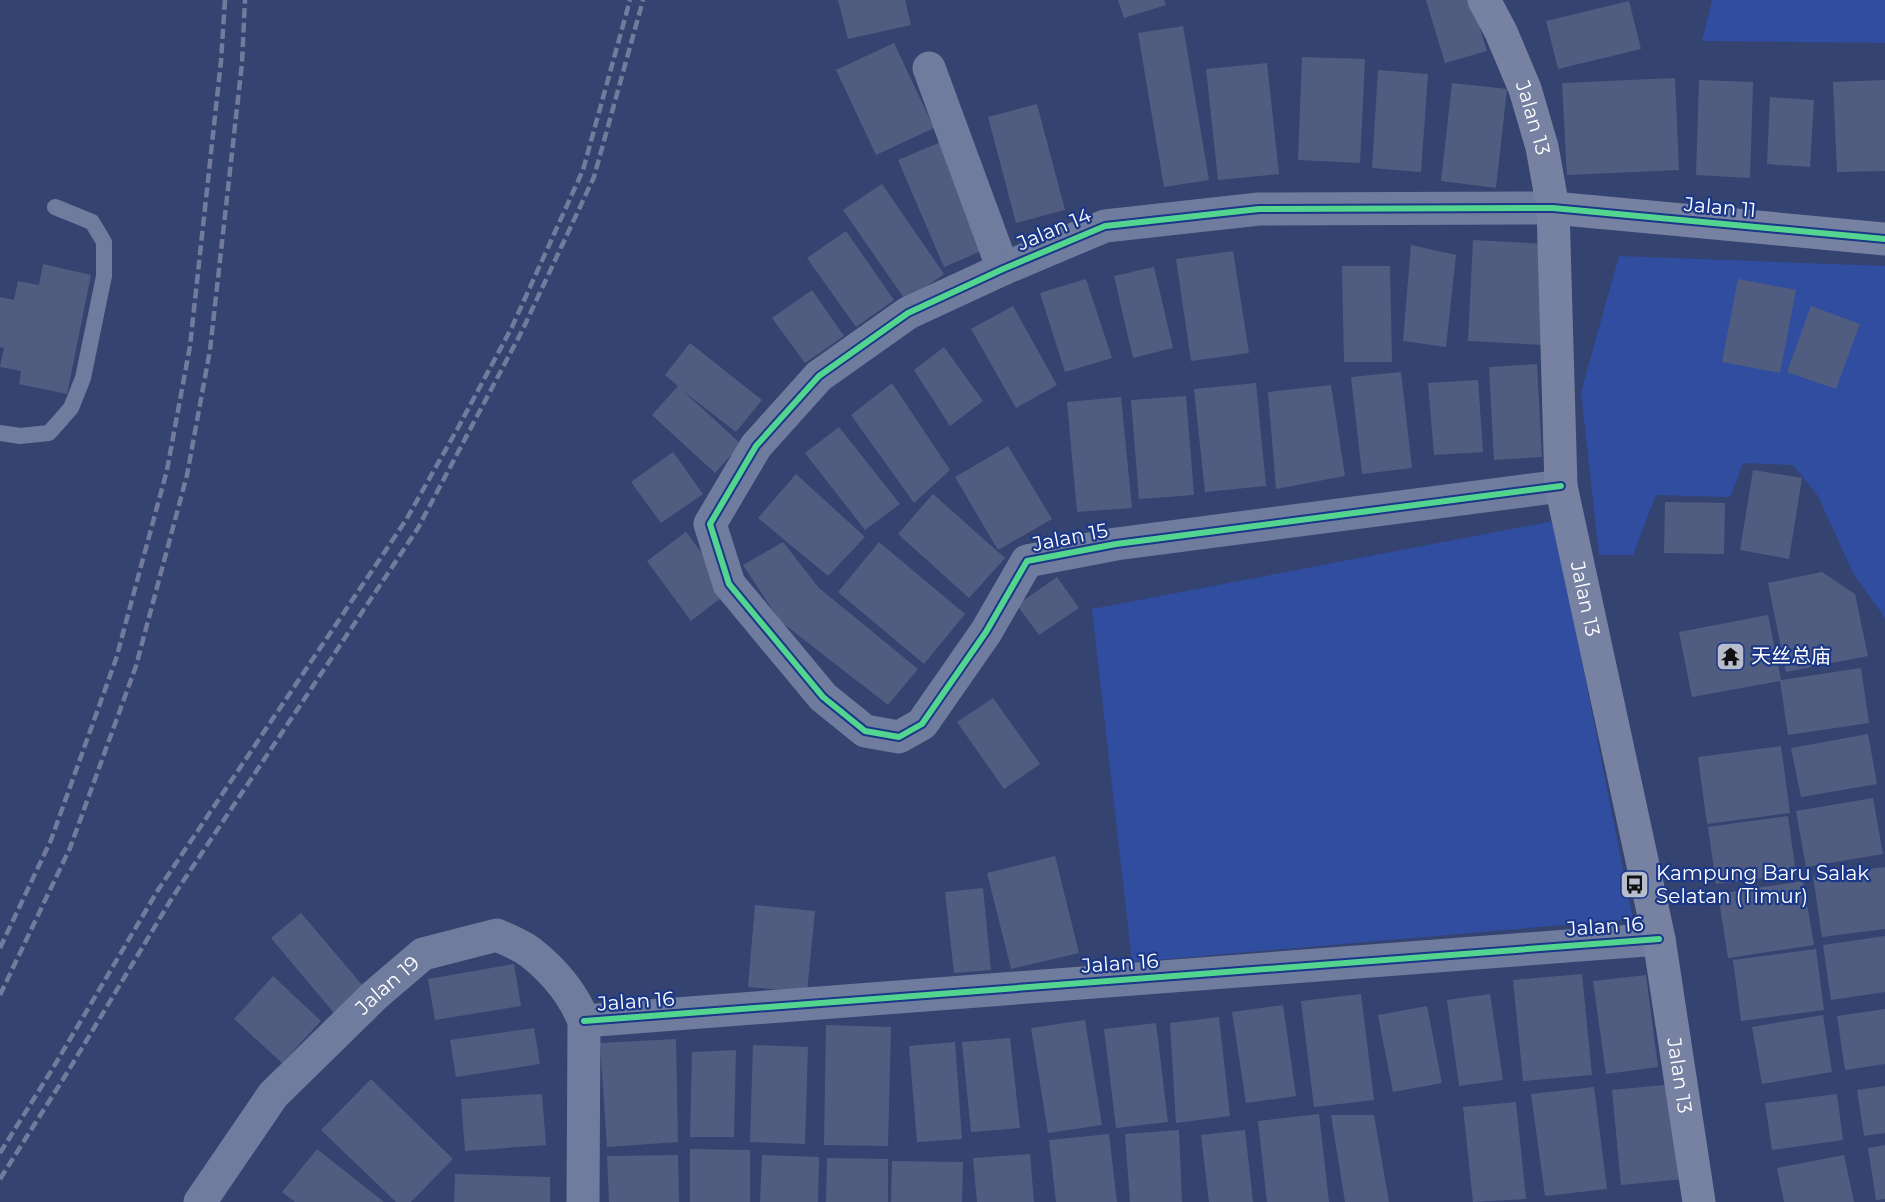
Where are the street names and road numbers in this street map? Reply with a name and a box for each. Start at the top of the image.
street label: Jalan 13 [1510,76,1555,157]
street label: Jalan 11 [1682,192,1757,222]
street label: Jalan 14 [1012,203,1095,256]
street label: Jalan 15 [1029,518,1110,556]
street label: Jalan 13 [1565,558,1605,639]
street label: Jalan 16 [1565,911,1644,941]
street label: Jalan 16 [1080,948,1159,978]
street label: Jalan 19 [349,951,424,1020]
street label: Jalan 16 [596,986,675,1016]
street label: Jalan 13 [1662,1035,1697,1115]

